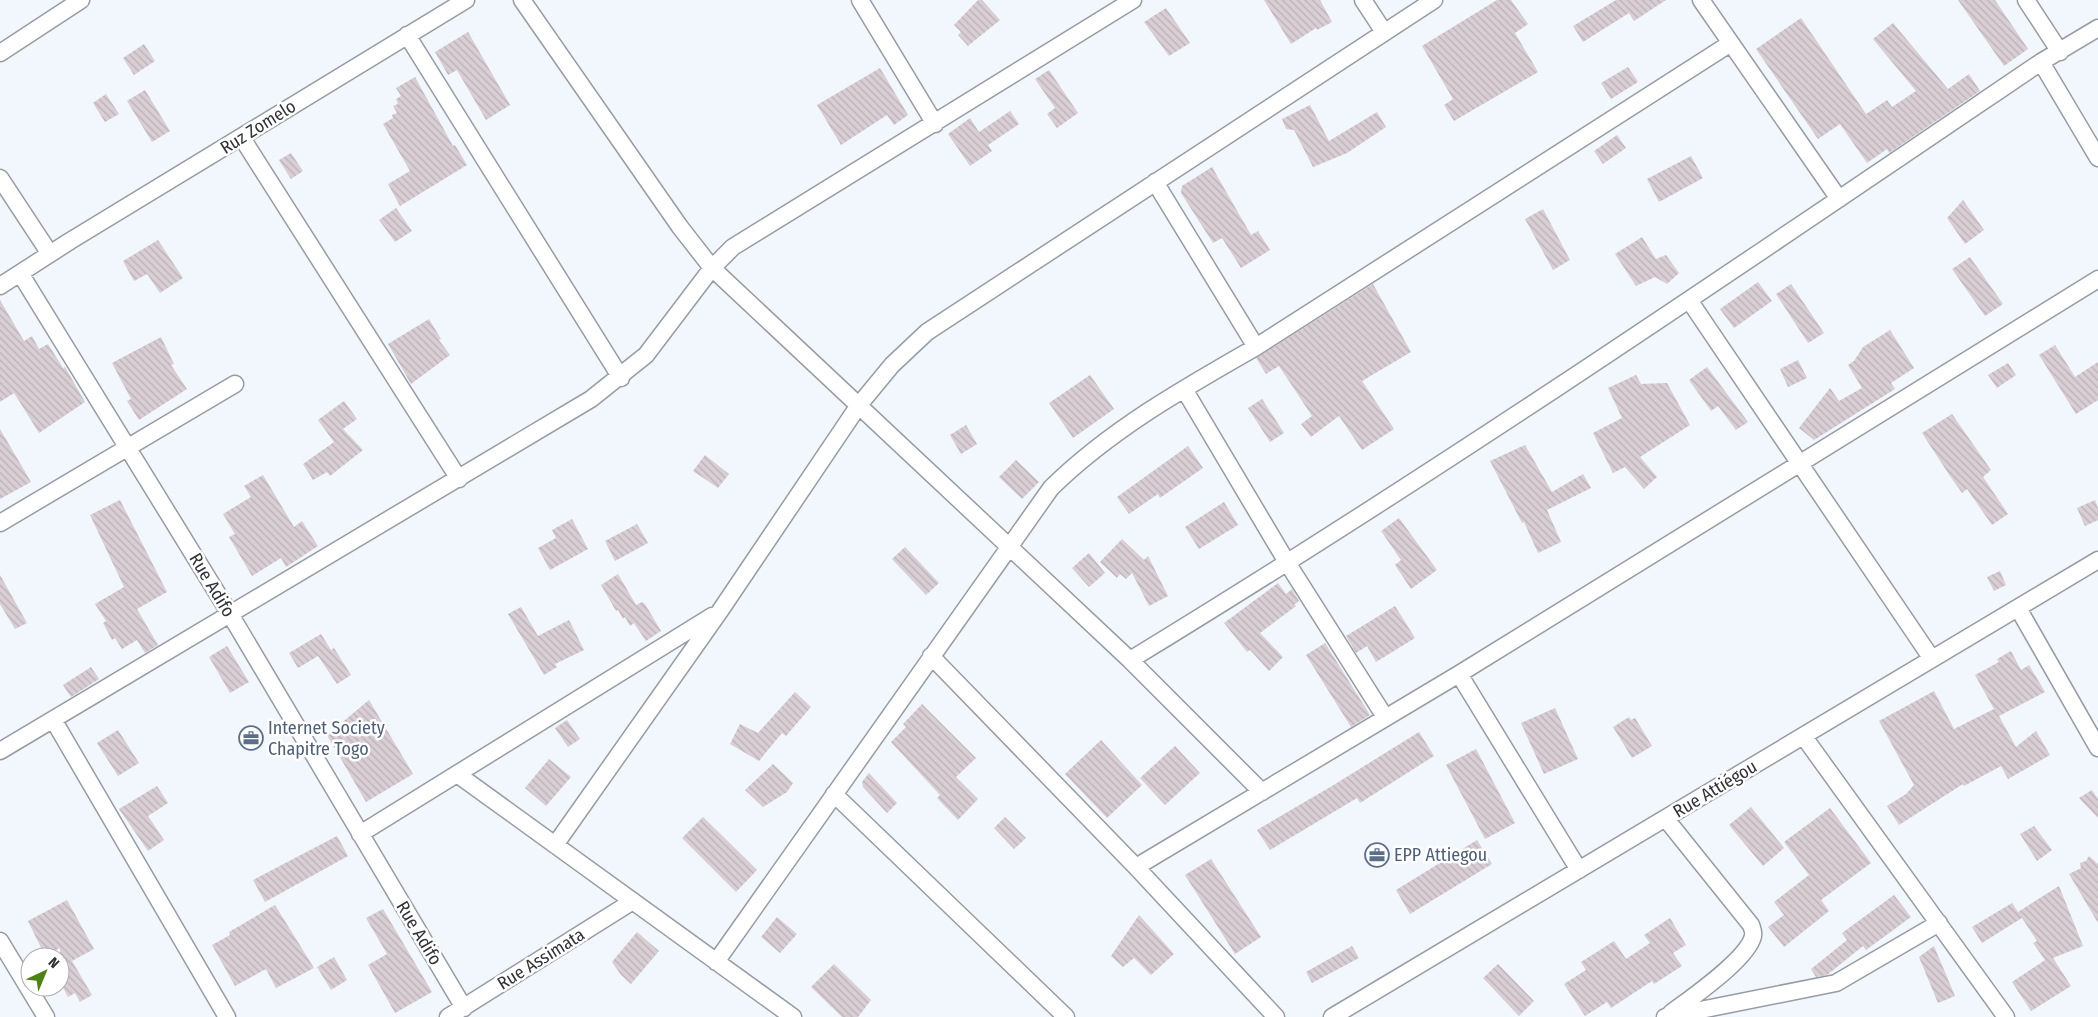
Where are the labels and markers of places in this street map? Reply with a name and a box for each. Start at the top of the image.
place label: Internet Society Chapitre Togo [268,717,385,760]
office icon: Internet Society Chapitre Togo [238,725,264,751]
office icon: EPP Attiegou [1364,842,1390,868]
place label: EPP Attiegou [1394,844,1487,866]

